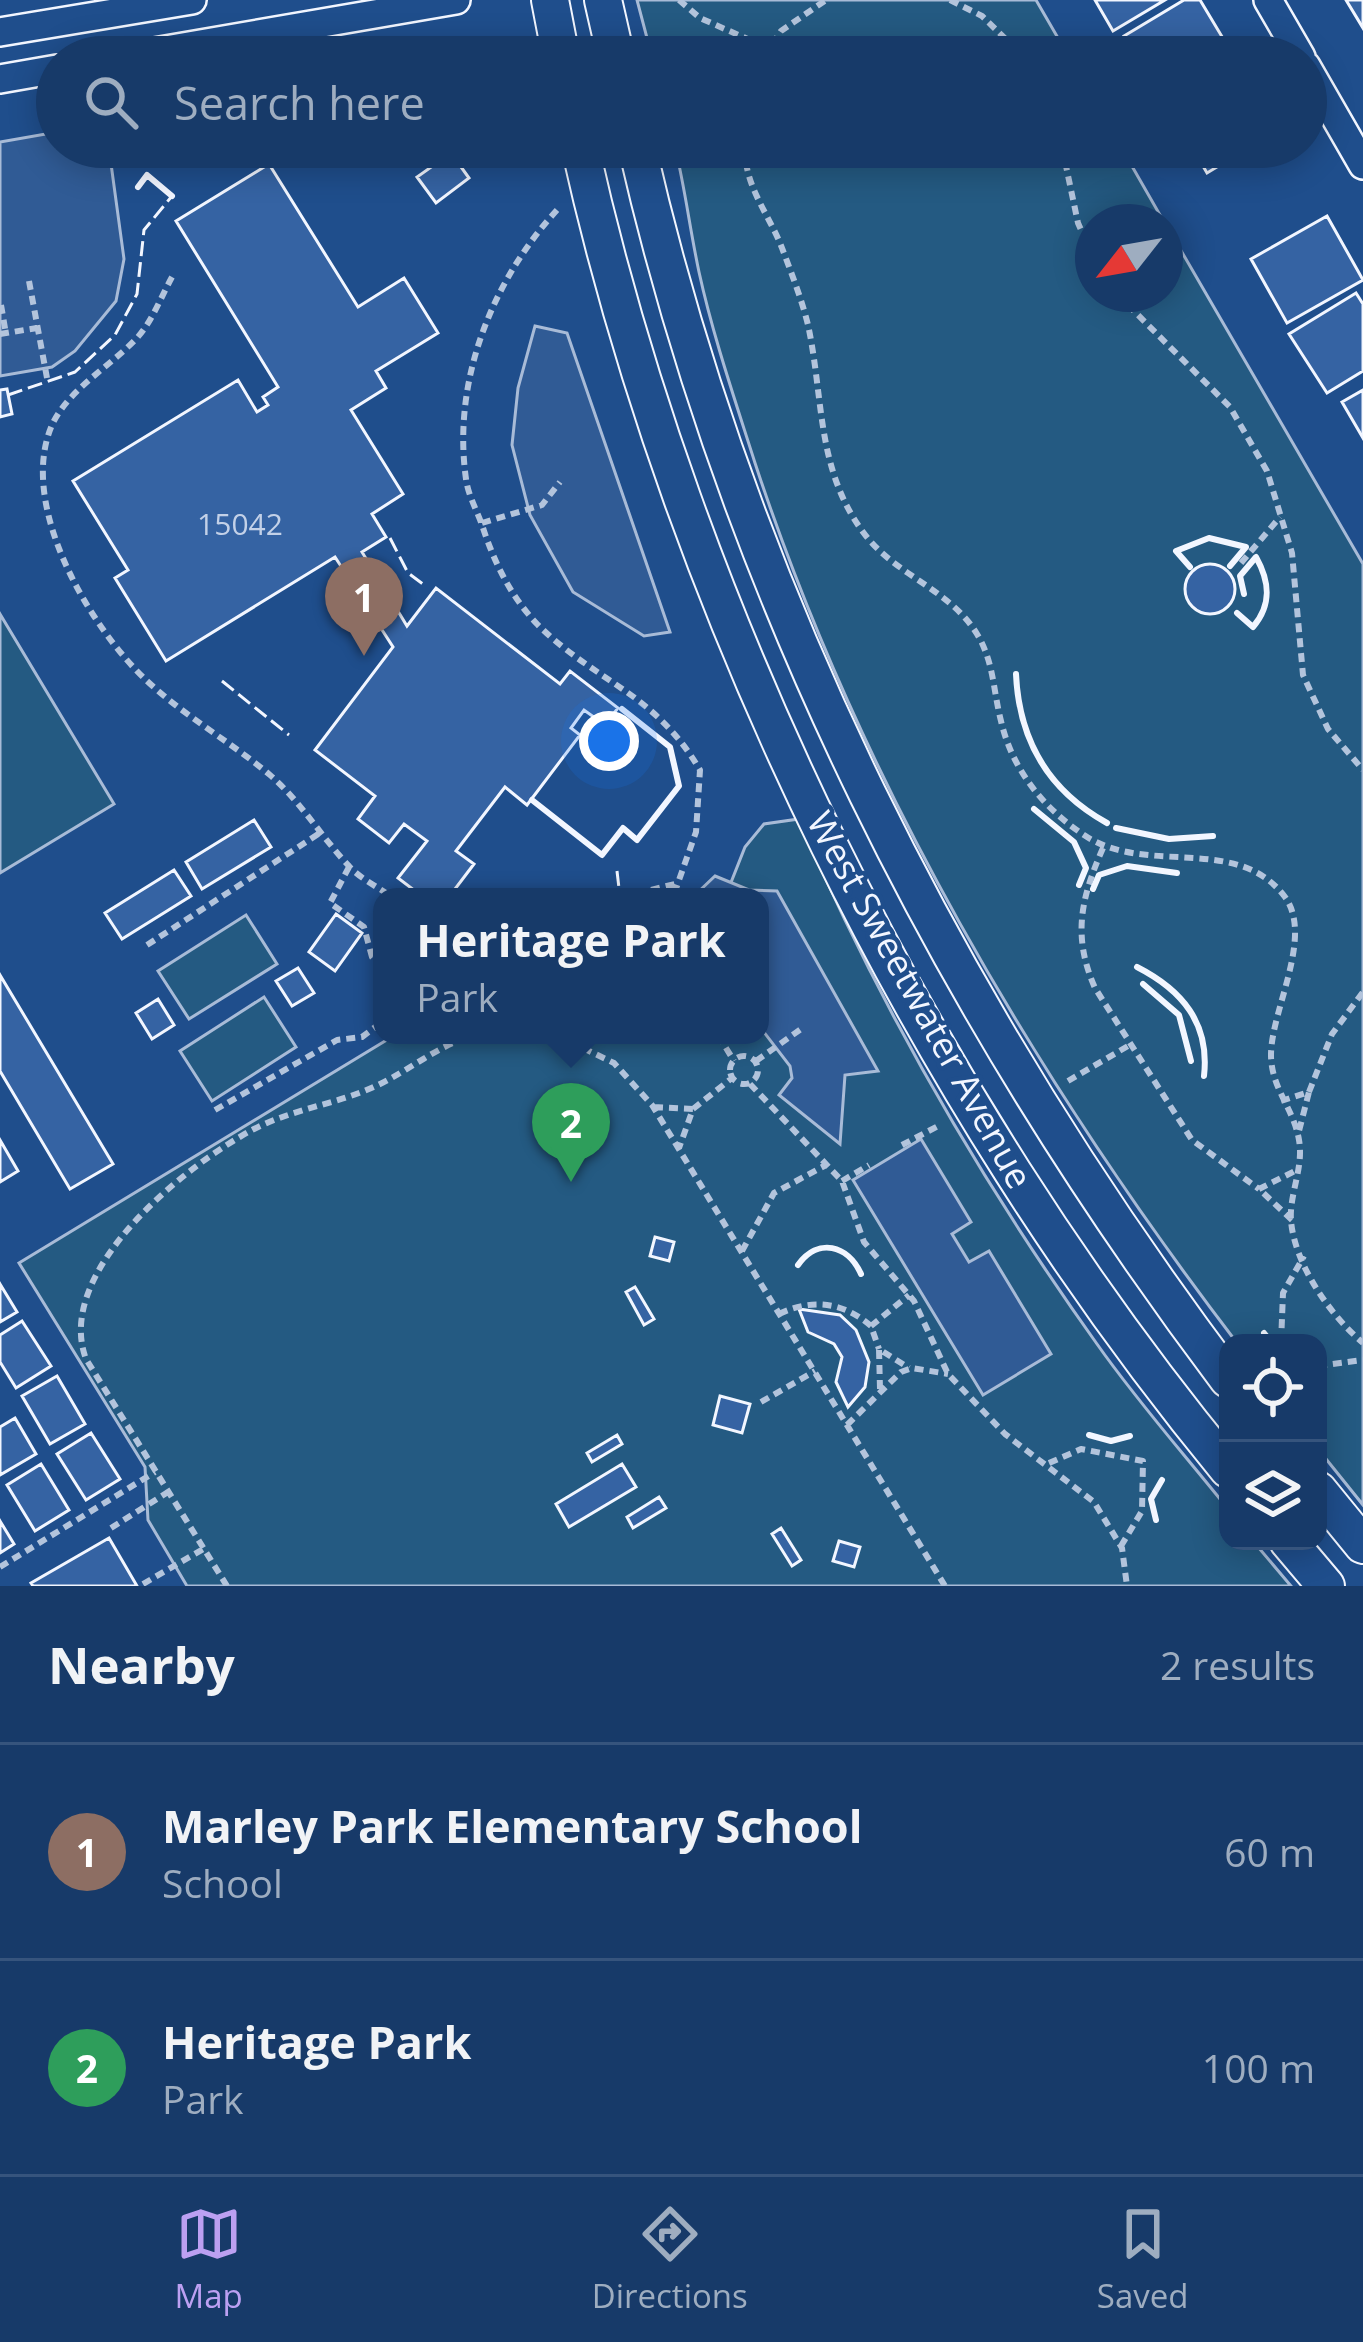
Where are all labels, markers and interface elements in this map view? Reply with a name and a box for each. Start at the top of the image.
search box [36,36,1327,168]
icon: search [78,69,144,135]
text: Search here [174,72,425,133]
north arrow [1075,204,1183,312]
house number: 15042 [197,503,283,544]
pin: 1 [325,557,403,656]
your location [579,711,639,771]
street label: West Sweetwater Avenue [796,802,1045,1197]
popup [373,888,769,1044]
text: Heritage Park [416,909,726,970]
text: Park [416,970,498,1023]
pin: 2 [532,1083,610,1182]
map controls [1219,1334,1327,1550]
button: locate [1219,1334,1327,1442]
button: layers [1219,1442,1327,1550]
text: Nearby [48,1629,235,1699]
text: 2 results [1160,1638,1315,1691]
text: Marley Park Elementary School [162,1795,862,1856]
text: 1 [76,1825,98,1878]
text: 60 m [1224,1825,1315,1878]
text: School [162,1856,283,1909]
text: Heritage Park [162,2011,471,2072]
text: 2 [76,2041,98,2094]
text: 100 m [1202,2041,1315,2094]
text: Park [162,2072,244,2125]
tab: Map [175,2201,243,2318]
tab: Directions [592,2201,748,2318]
tab: Saved [1097,2201,1188,2318]

